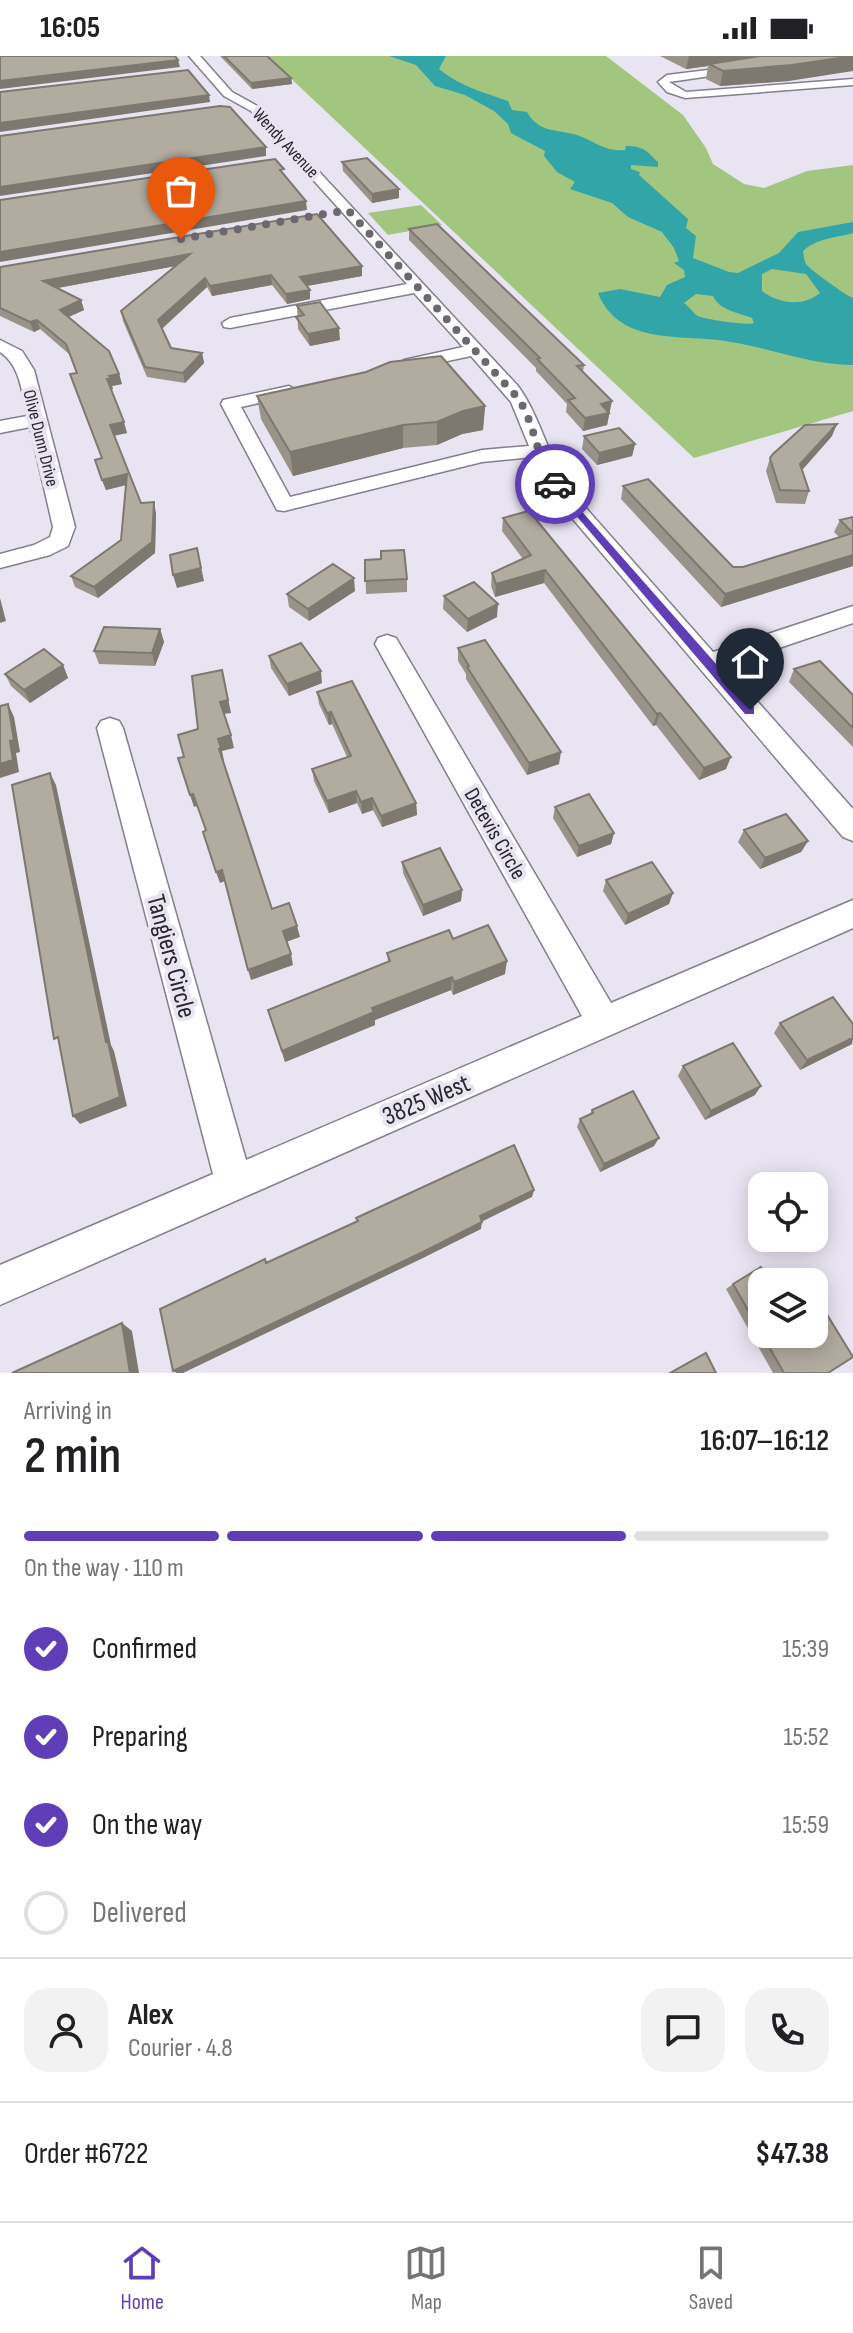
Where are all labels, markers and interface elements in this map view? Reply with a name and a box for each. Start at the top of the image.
text: 16:05 [40,10,100,46]
street label: Wendy Avenue [248,104,323,183]
pin [147,157,215,239]
icon: bag [159,169,203,213]
street label: Olive Dunn Drive [18,388,63,489]
courier [515,444,595,524]
icon: car [533,462,577,506]
pin [716,628,784,710]
icon: home [728,640,772,684]
street label: Detevis Circle [458,783,532,884]
street label: Tangiers Circle [139,891,202,1021]
street label: 3825 West [378,1068,475,1133]
map controls [748,1172,828,1348]
button: locate [748,1172,828,1252]
button: layers [748,1268,828,1348]
text: Arriving in [24,1396,112,1427]
text: 16:07–16:12 [700,1423,829,1459]
text: 2 min [24,1425,121,1488]
text: On the way · 110 m [24,1553,184,1584]
icon: check [24,1627,68,1671]
text: Confirmed [92,1631,197,1667]
text: 15:39 [782,1634,829,1665]
icon: check [24,1715,68,1759]
text: Preparing [92,1719,188,1755]
text: 15:52 [783,1722,829,1753]
icon: check [24,1803,68,1847]
text: On the way [92,1807,202,1843]
text: 15:59 [783,1810,829,1841]
text: Delivered [92,1895,187,1931]
button: person [24,1988,108,2072]
button: chat [641,1988,725,2072]
button: phone [745,1988,829,2072]
text: Alex [128,1997,174,2033]
text: Courier · 4.8 [128,2033,233,2064]
text: Order #6722 [24,2136,148,2172]
text: $47.38 [755,2136,829,2172]
tab: Home [120,2241,164,2316]
tab: Map [404,2241,448,2316]
tab: Saved [689,2241,733,2316]

